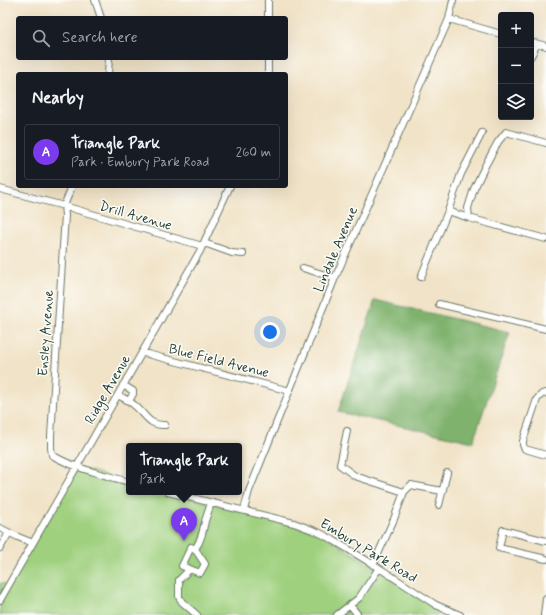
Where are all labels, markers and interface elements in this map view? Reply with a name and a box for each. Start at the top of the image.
map controls [498,12,534,120]
button: + [498,12,534,48]
search box [16,16,288,60]
icon: search [30,27,52,49]
text: Search here [62,28,138,48]
button: − [498,48,534,84]
button: layers [498,84,534,120]
text: Nearby [32,87,84,109]
text: Triangle Park [71,134,160,154]
text: A [42,144,50,161]
text: 260 m [236,144,271,161]
text: Park · Embury Park Road [71,154,209,171]
street label: Drill Avenue [97,197,174,235]
street label: Lindale Avenue [310,204,362,295]
street label: Ensley Avenue [34,289,58,377]
your location [260,322,280,342]
street label: Blue Field Avenue [167,340,271,382]
street label: Ridge Avenue [81,351,136,428]
popup [126,443,242,495]
text: Triangle Park [139,451,229,471]
text: Park [139,471,165,488]
pin: A [171,508,197,541]
street label: Embury Park Road [317,515,420,587]

